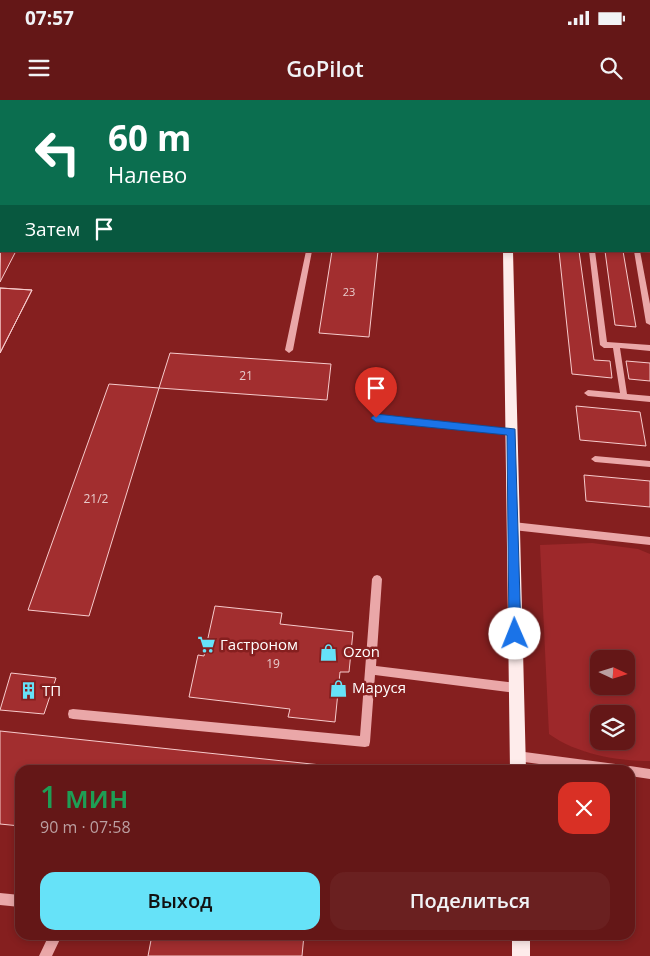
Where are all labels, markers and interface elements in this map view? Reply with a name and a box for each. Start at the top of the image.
text: 07:57 [25,5,74,31]
text: GoPilot [286,53,364,83]
icon: menu [25,54,53,82]
icon: search [597,54,625,82]
text: 60 m [108,114,191,161]
icon: left [25,120,90,185]
text: Налево [108,159,187,189]
icon: arrive [90,215,118,243]
text: Затем [25,216,80,242]
house number: 23 [343,284,355,299]
house number: 21 [239,367,253,384]
pin [355,367,397,418]
icon: arrive [362,374,390,402]
house number: 21/2 [84,490,109,507]
position arrow [488,607,540,659]
place label: Гастроном [220,634,298,654]
supermarket icon: Гастроном [196,635,216,655]
place label: Ozon [343,641,380,661]
shop icon: Ozon [319,642,339,662]
north arrow [590,650,635,695]
map controls [590,650,635,750]
house number: 19 [266,655,280,672]
place label: Маруся [352,677,406,697]
shop icon: Маруся [328,678,348,698]
place label: ТП [42,680,61,700]
building icon: ТП [18,681,38,701]
button: layers [590,705,635,750]
text: 1 мин [40,776,128,817]
button: close [558,782,610,834]
text: 90 m · 07:58 [40,816,131,838]
button: Выход [40,872,320,930]
button: Поделиться [330,872,610,930]

